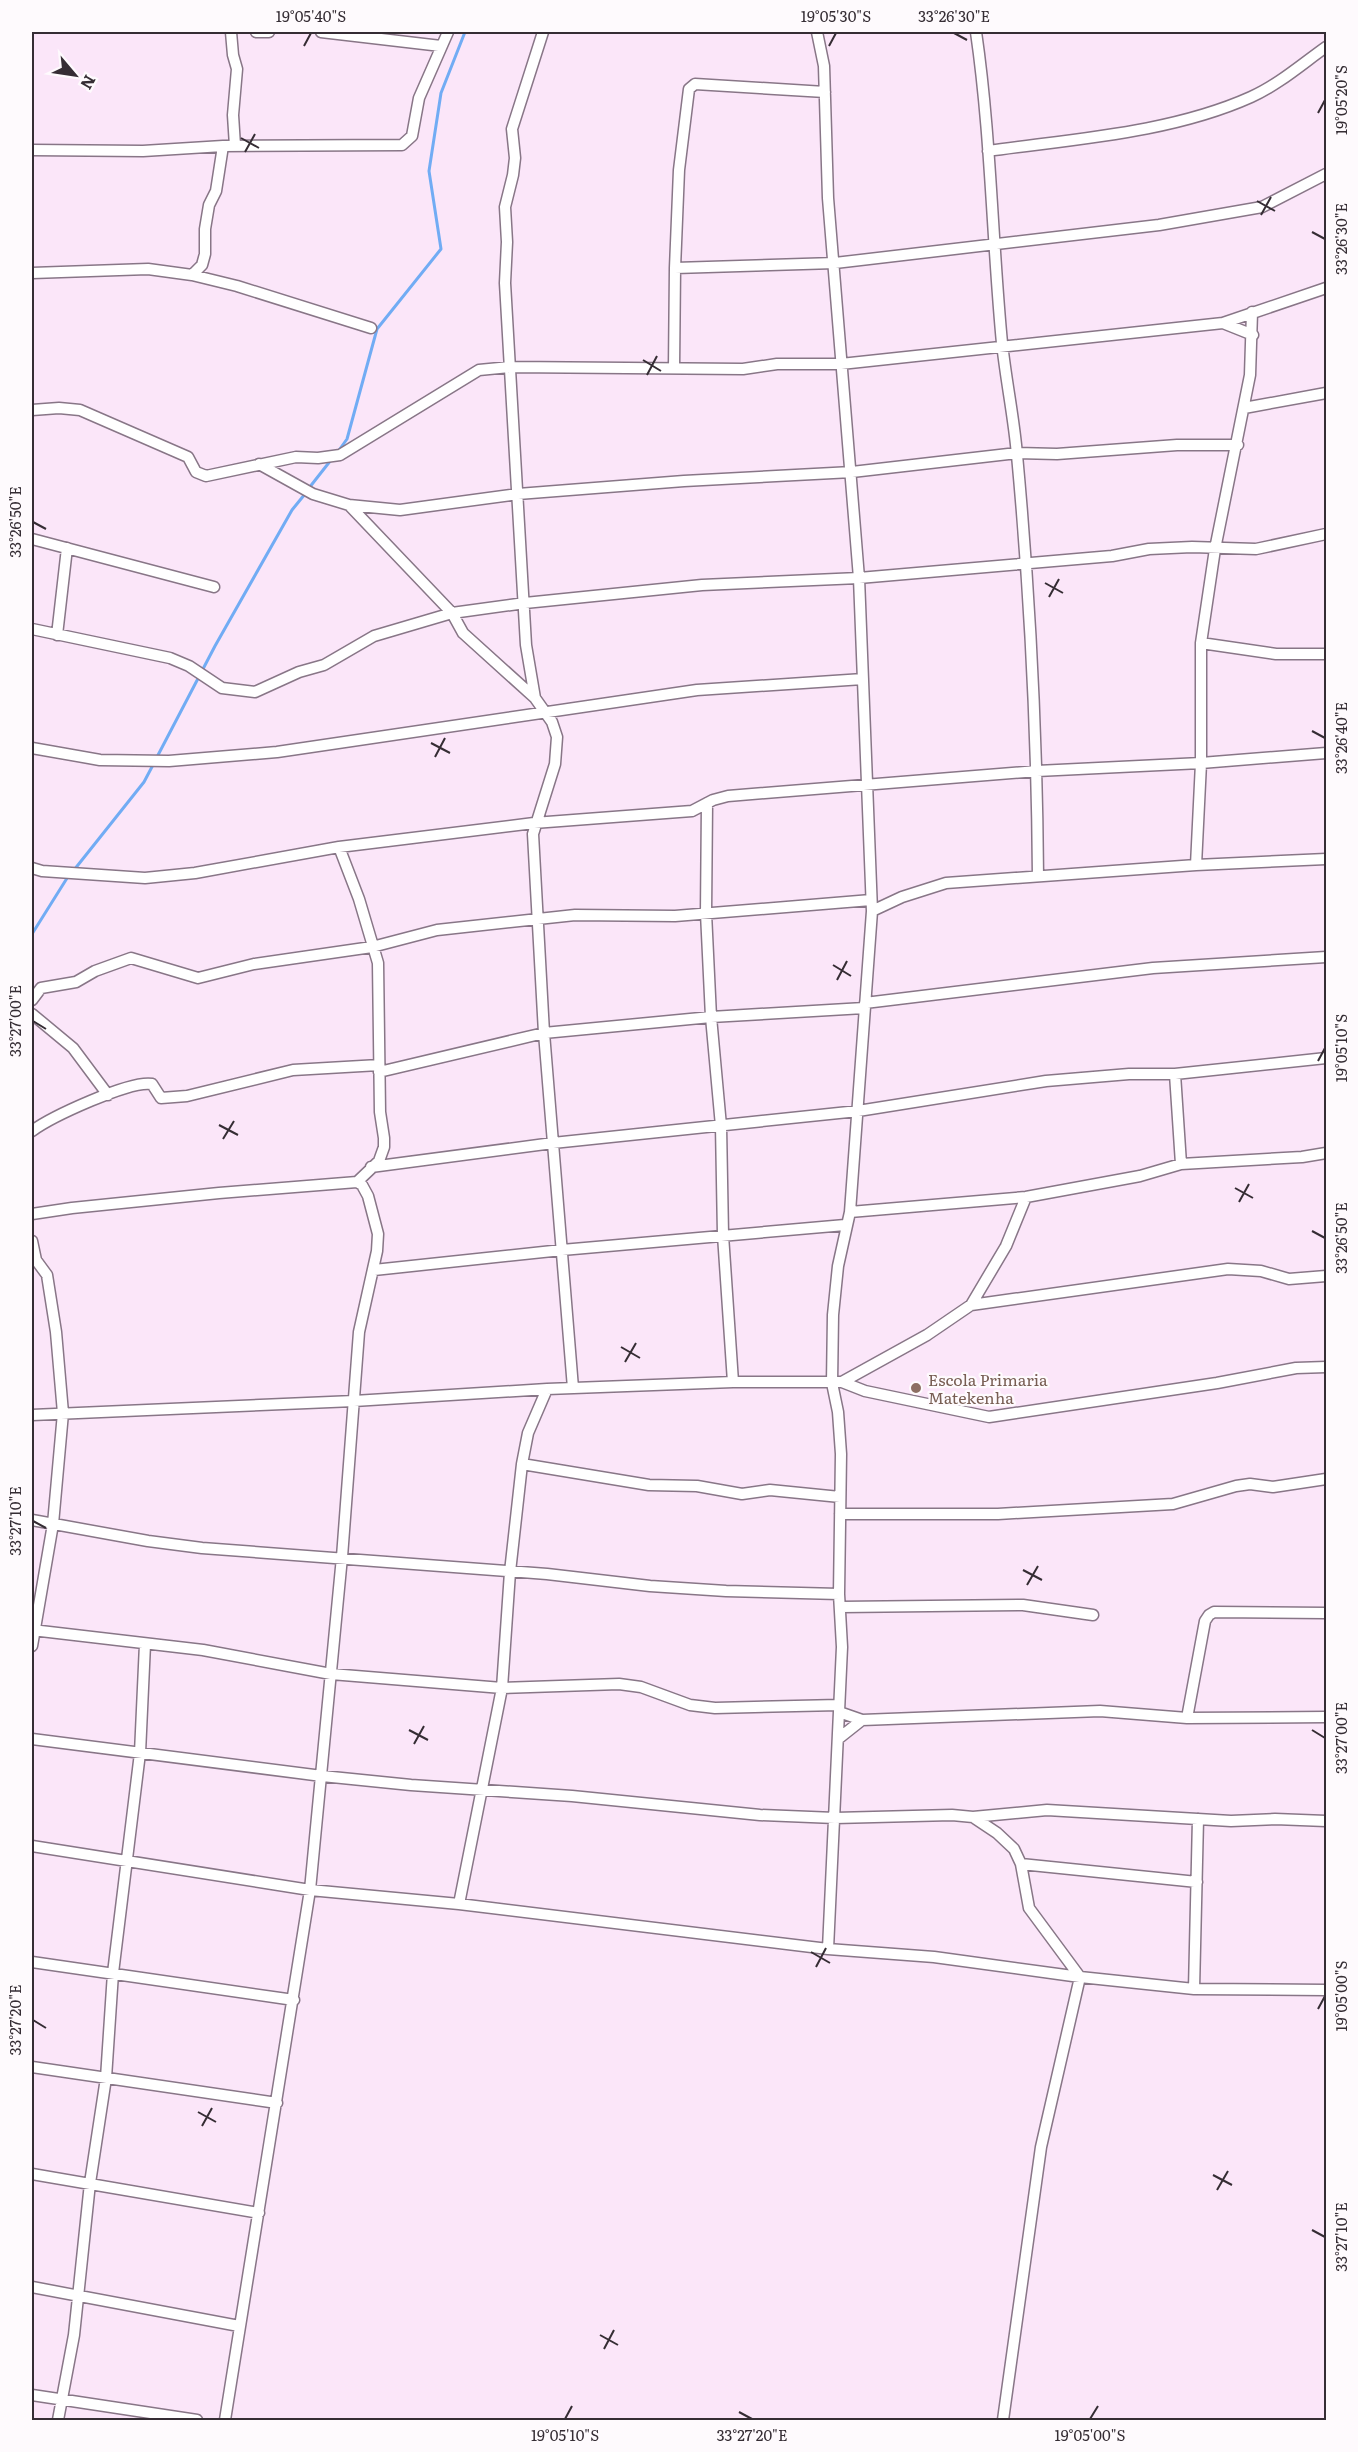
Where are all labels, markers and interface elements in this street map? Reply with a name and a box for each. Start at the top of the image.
text: 19°05'40"S [276,4,346,27]
text: 19°05'30"S [801,4,871,27]
text: 33°26'30"E [918,4,990,27]
north arrow [45,45,105,105]
text: 19°05'20"S [1329,65,1352,135]
text: N [75,71,103,94]
text: 33°26'30"E [1329,203,1352,275]
text: 33°26'50"E [3,486,26,558]
text: 33°26'40"E [1329,702,1352,774]
text: 33°27'00"E [3,985,26,1057]
text: 19°05'10"S [1329,1014,1352,1082]
text: 33°26'50"E [1329,1202,1352,1274]
place label: Escola Primaria Matekenha [928,1367,1048,1409]
marker: Escola Primaria Matekenha [909,1381,923,1395]
text: 33°27'10"E [3,1486,26,1556]
text: 33°27'00"E [1329,1702,1352,1774]
text: 19°05'00"S [1329,1961,1352,2031]
text: 33°27'20"E [3,1985,26,2055]
text: 33°27'10"E [1329,2202,1352,2272]
text: 19°05'10"S [531,2423,599,2446]
text: 33°27'20"E [717,2423,787,2446]
text: 19°05'00"S [1055,2423,1125,2446]

